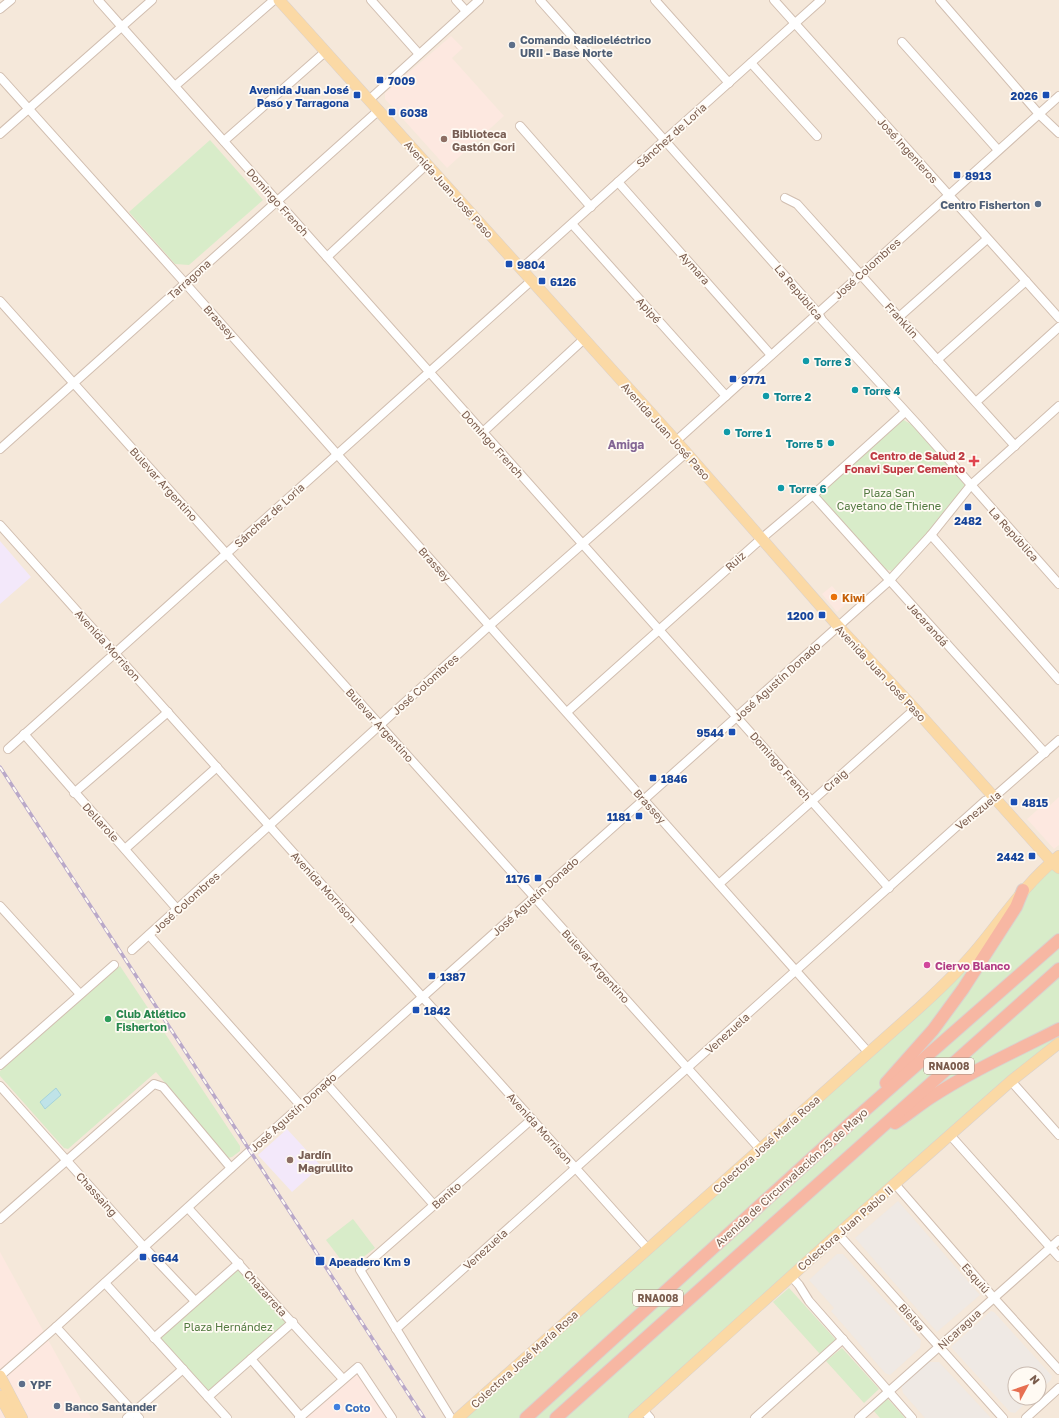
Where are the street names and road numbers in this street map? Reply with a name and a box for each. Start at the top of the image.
street label: Sánchez de Loria [633,100,709,170]
street label: José Ingenieros [875,115,941,186]
street label: Avenida Juan José Paso [402,138,496,241]
street label: Domingo French [244,166,312,238]
street label: José Colombres [831,235,903,301]
street label: Aymara [677,249,713,287]
street label: Tarragona [165,256,213,302]
street label: La República [772,262,826,322]
street label: Apipé [634,294,664,326]
street label: Franklin [883,300,921,340]
street label: Brassey [201,302,239,342]
street label: Avenida Juan José Paso [619,380,713,483]
street label: Domingo French [459,408,527,480]
street label: Bulevar Argentino [127,444,201,524]
street label: Sánchez de Loria [231,480,307,550]
street label: La República [986,504,1042,564]
street label: Brassey [416,544,454,584]
street label: Ruiz [722,548,748,573]
street label: Jacarandá [905,599,951,649]
street label: Avenida Morrison [73,607,143,683]
street label: Avenida Juan José Paso [833,622,929,724]
street label: José Agustín Donado [731,639,823,723]
street label: José Colombres [389,651,461,717]
street label: Bulevar Argentino [343,685,417,765]
street label: Domingo French [748,729,814,803]
street label: Craig [820,766,850,794]
street label: Brassey [631,786,669,826]
street label: Venezuela [953,788,1003,832]
street label: Dellarole [80,800,122,844]
street label: Avenida Morrison [289,849,359,925]
street label: José Agustín Donado [489,854,581,938]
street label: José Colombres [150,869,222,935]
street label: Bulevar Argentino [559,926,633,1006]
street label: Venezuela [702,1010,752,1056]
road number: RNA008 [924,1058,974,1074]
street label: José Agustín Donado [247,1070,339,1154]
street label: Avenida Morrison [505,1090,575,1166]
street label: Colectora José María Rosa [710,1092,822,1196]
street label: Avenida de Circunvalación 25 de Mayo [712,1105,870,1249]
street label: Chassaing [74,1169,120,1219]
street label: Benito [429,1179,464,1211]
street label: Colectora Juan Pablo II [795,1183,895,1273]
street label: Venezuela [460,1226,510,1272]
street label: Esquiú [959,1260,993,1296]
street label: Chazarreta [242,1267,290,1319]
road number: RNA008 [633,1290,683,1306]
street label: Bielsa [896,1301,928,1333]
street label: Nicaragua [935,1306,983,1352]
street label: Colectora José María Rosa [468,1307,580,1411]

